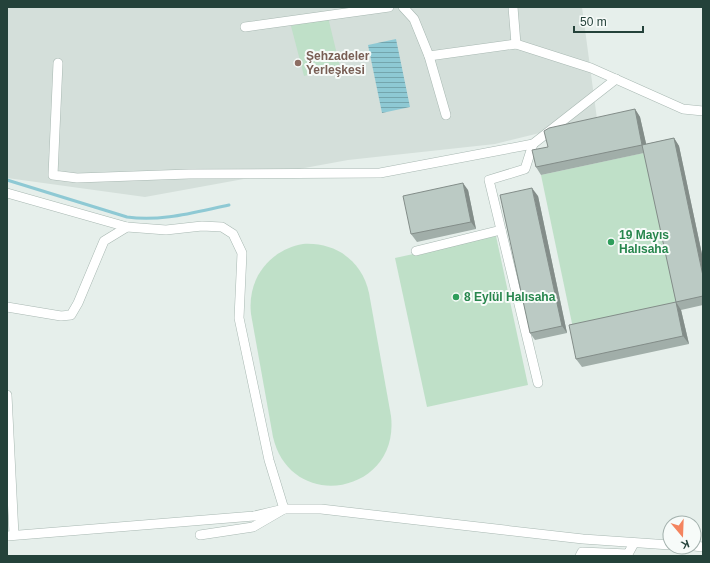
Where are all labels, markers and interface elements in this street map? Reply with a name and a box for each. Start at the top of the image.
scale bar [574,8,643,34]
text: 50 m [580,15,607,29]
place label: Şehzadeler Yerleşkesi [306,49,370,77]
marker: Şehzadeler Yerleşkesi [293,58,303,68]
place label: 19 Mayıs Halısaha [619,228,669,256]
marker: 19 Mayıs Halısaha [606,237,616,247]
place label: 8 Eylül Halısaha [464,290,556,304]
marker: 8 Eylül Halısaha [451,292,461,302]
north arrow [662,515,702,555]
text: K [679,537,691,551]

